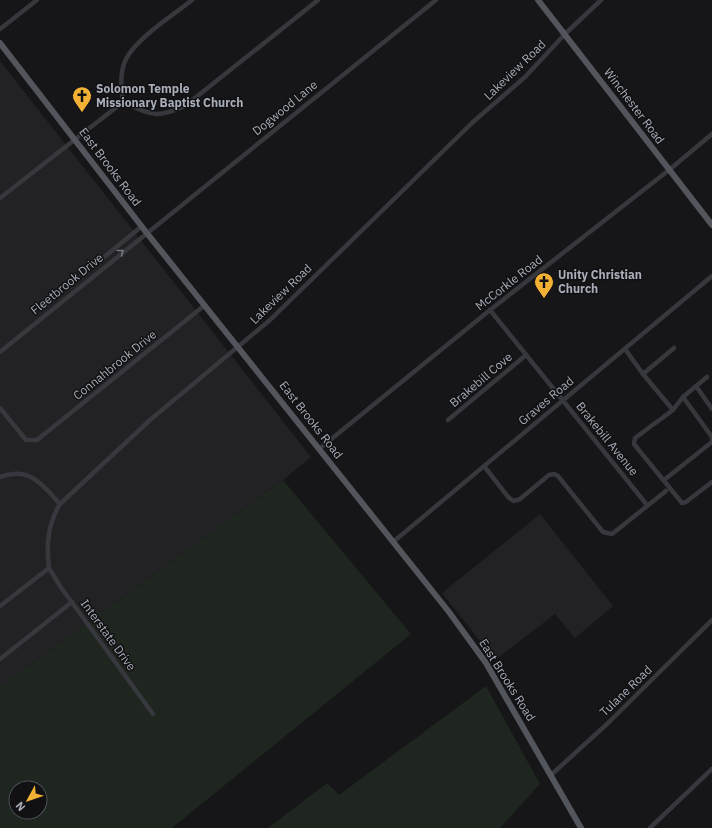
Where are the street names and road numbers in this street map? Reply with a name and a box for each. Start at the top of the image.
street label: Lakeview Road [481,36,549,103]
street label: Winchester Road [601,65,668,147]
street label: Dogwood Lane [249,77,321,138]
street label: East Brooks Road [76,125,145,209]
street label: Fleetbrook Drive [27,249,106,317]
street label: McCorkle Road [472,252,545,313]
street label: Lakeview Road [247,260,315,327]
street label: Connahbrook Drive [70,326,160,403]
street label: Brakebill Cove [446,349,515,410]
street label: Graves Road [515,373,576,428]
street label: East Brooks Road [276,378,346,461]
street label: Brakebill Avenue [573,399,642,479]
street label: Interstate Drive [77,596,140,674]
street label: East Brooks Road [476,636,539,724]
street label: Tulane Road [596,662,655,719]

